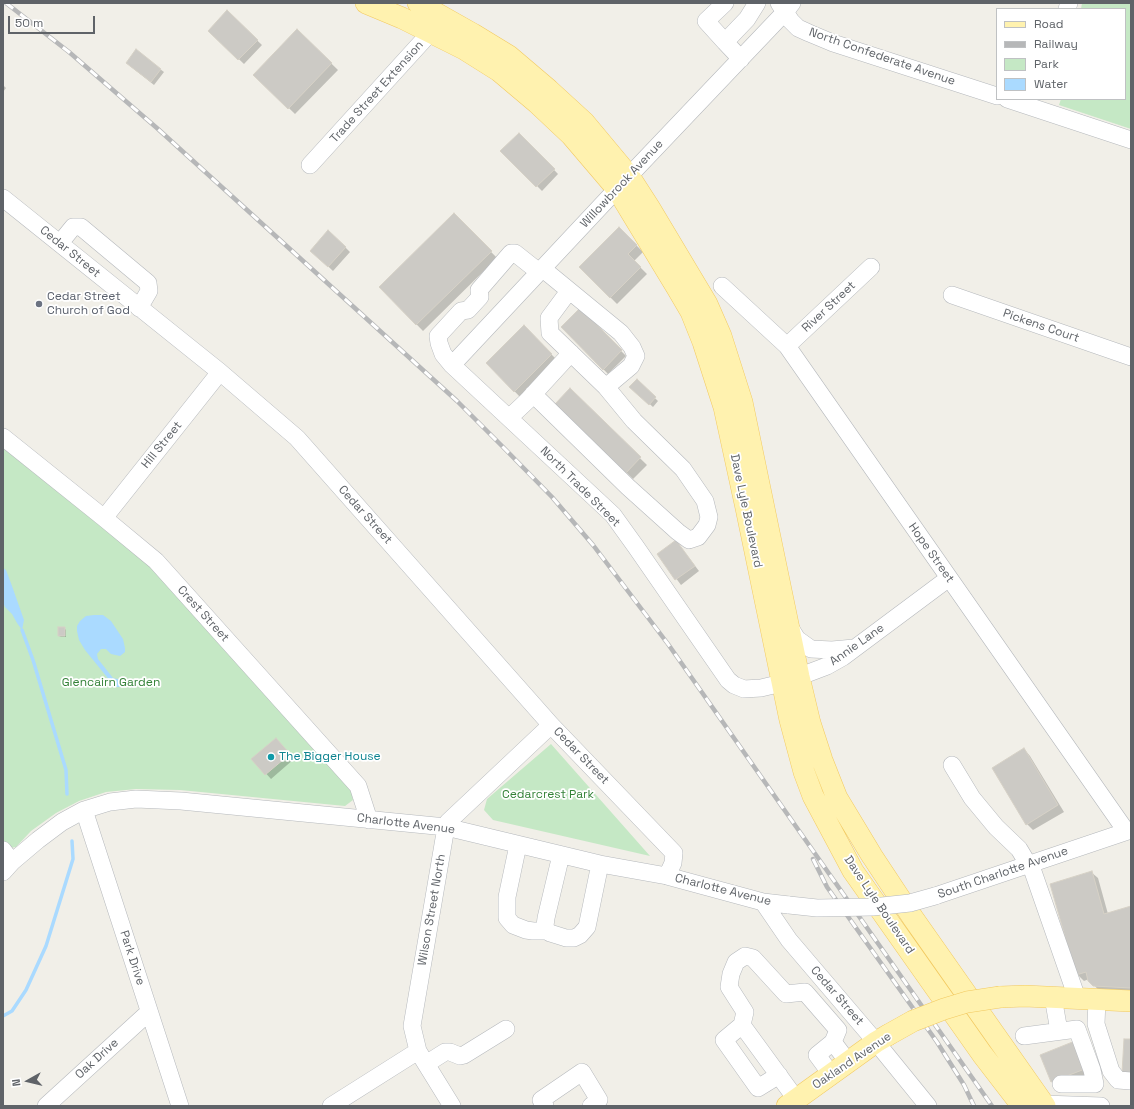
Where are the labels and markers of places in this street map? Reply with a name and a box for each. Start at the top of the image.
place label: Cedar Street Church of God [47,290,130,318]
marker: Cedar Street Church of God [34,299,44,309]
place label: The Bigger House [279,750,381,764]
marker: The Bigger House [266,752,276,762]

